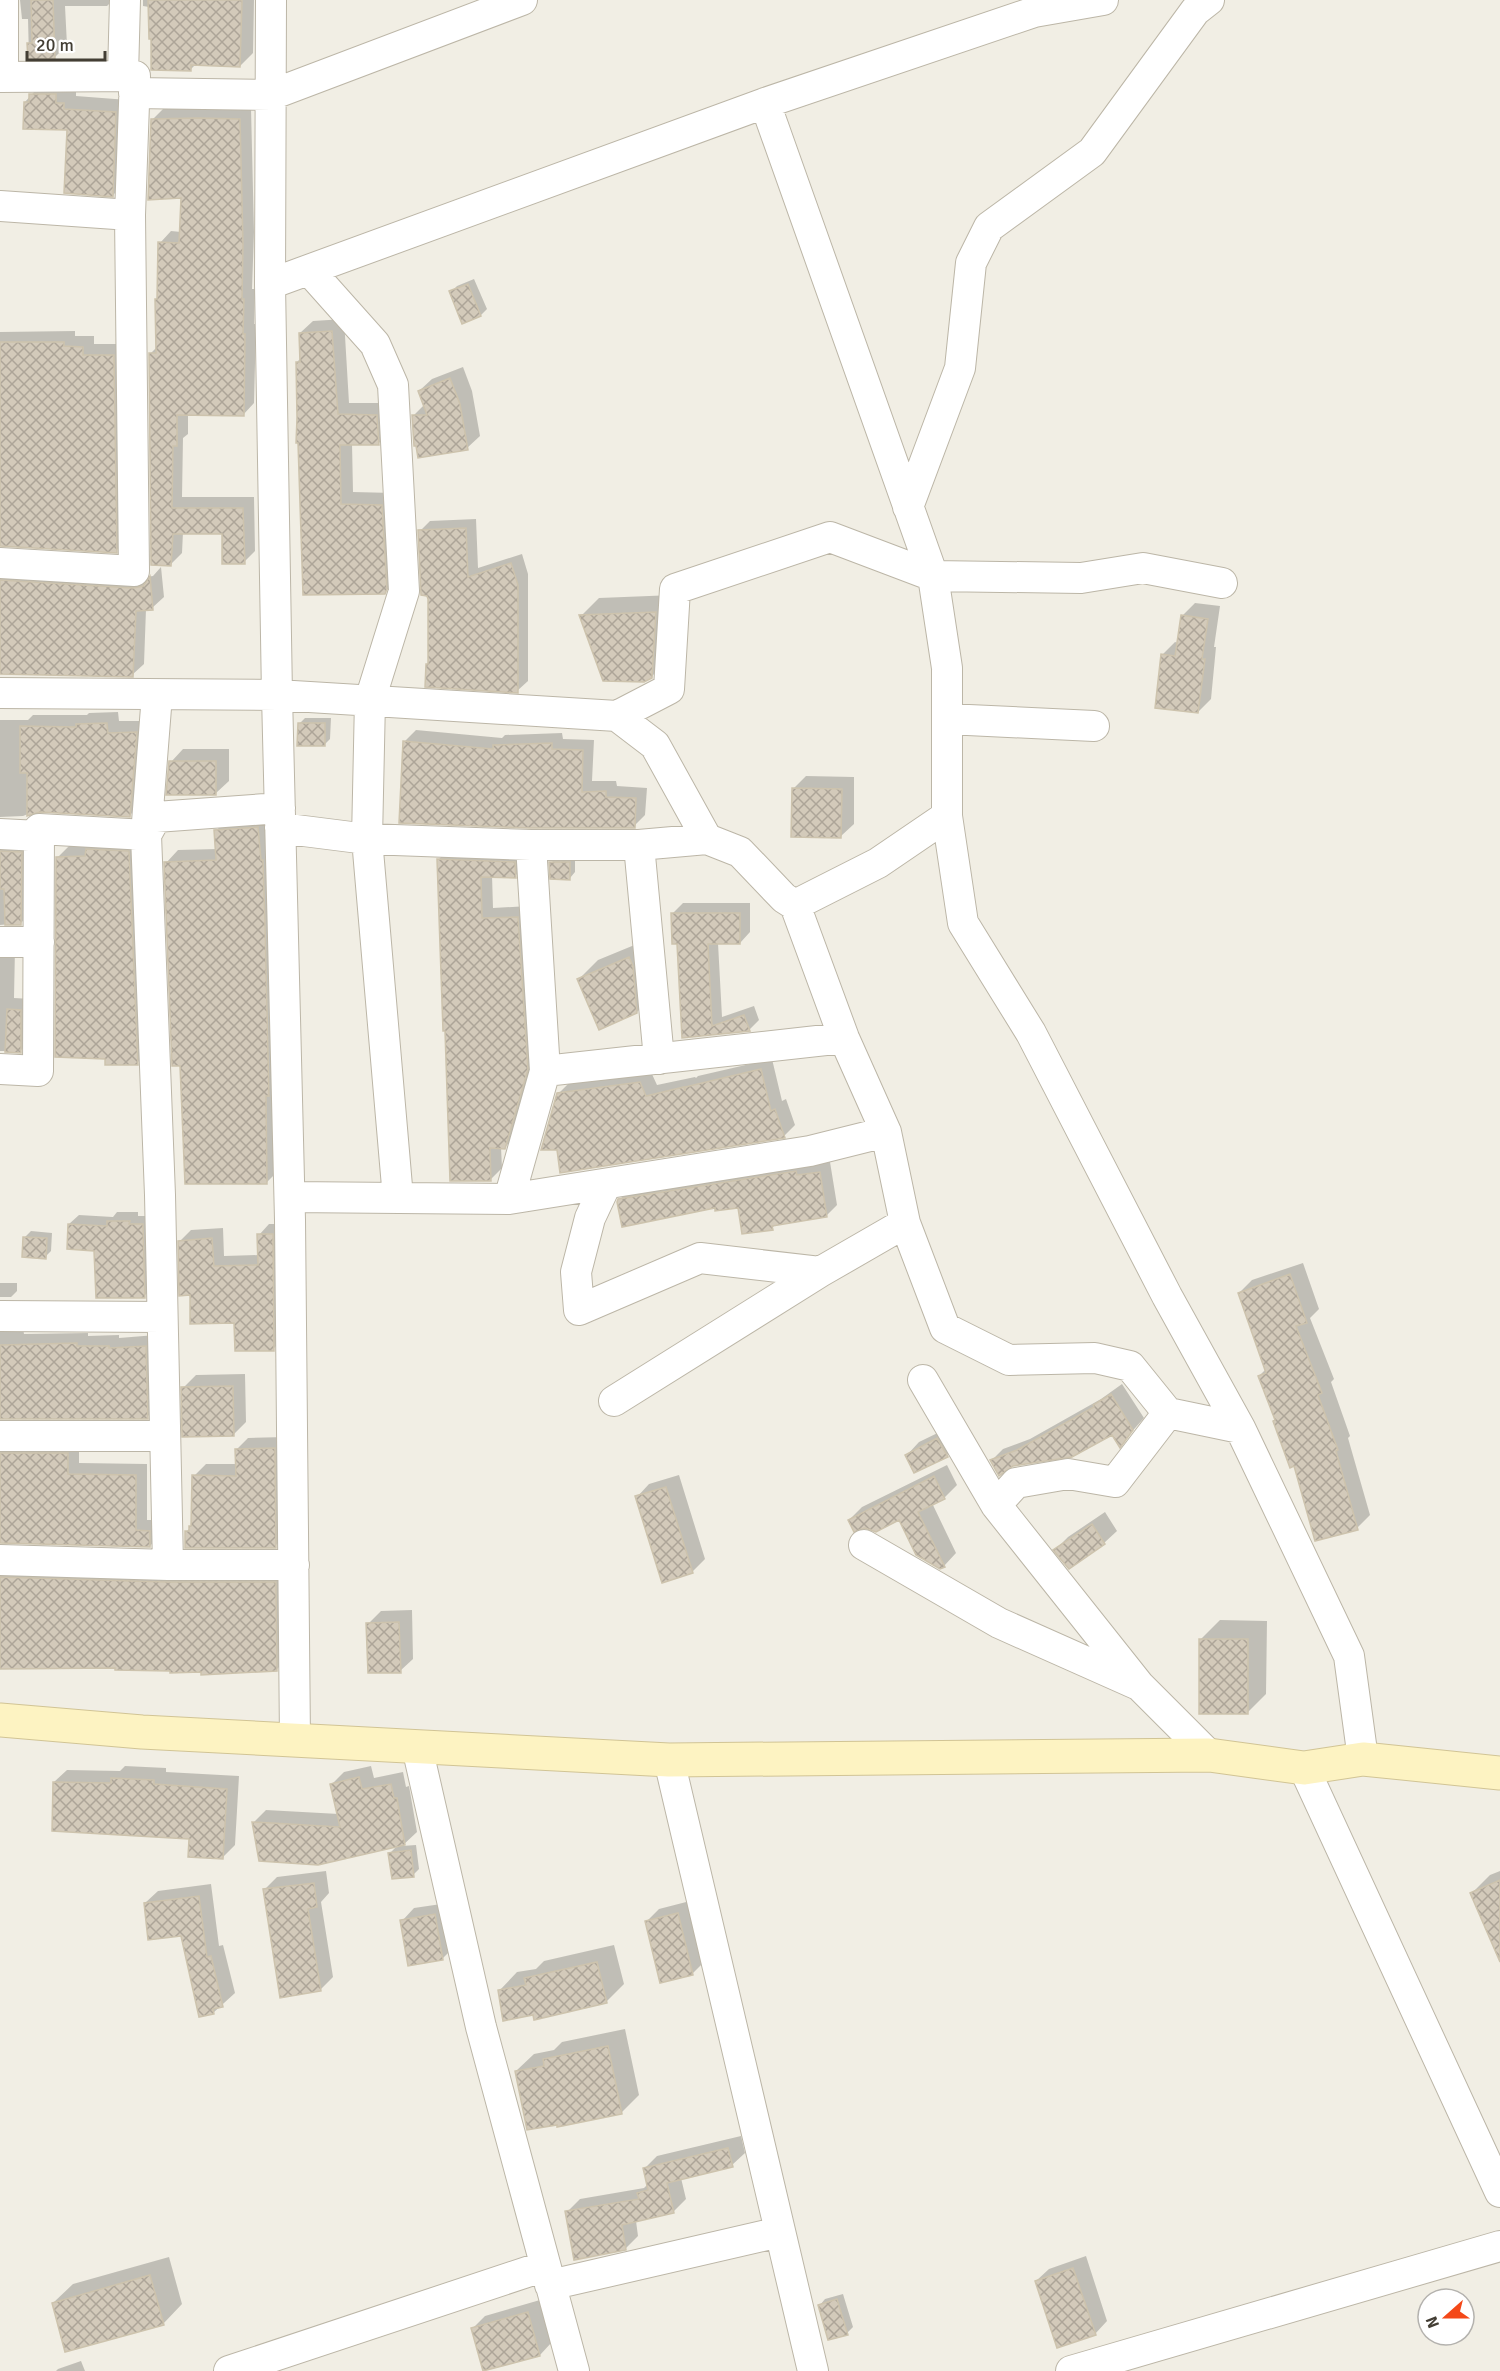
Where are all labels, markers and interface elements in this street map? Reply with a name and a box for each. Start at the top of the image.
scale bar [27,24,105,62]
text: 20 m [36,34,74,56]
north arrow [1416,2287,1476,2347]
text: N [1422,2313,1444,2331]

